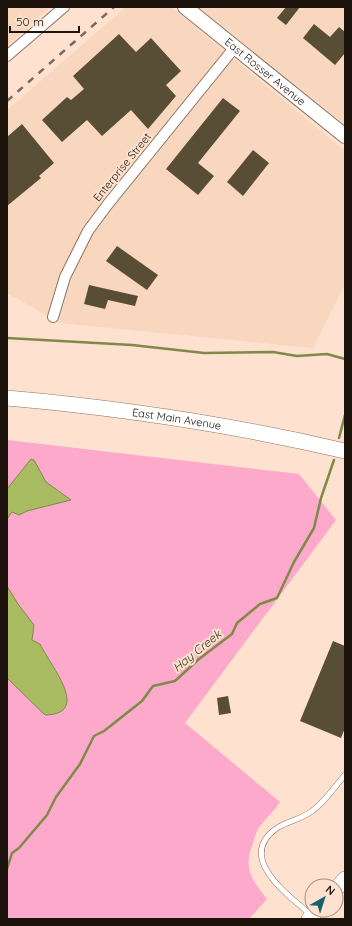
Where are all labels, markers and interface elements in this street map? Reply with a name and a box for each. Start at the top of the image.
scale bar [10,8,79,34]
text: 50 m [16,14,44,29]
street label: East Rosser Avenue [222,35,309,109]
street label: Enterprise Street [90,130,154,204]
street label: East Main Avenue [131,405,222,433]
water label: Hay Creek [169,625,225,675]
north arrow [304,878,344,918]
text: N [323,882,338,898]

